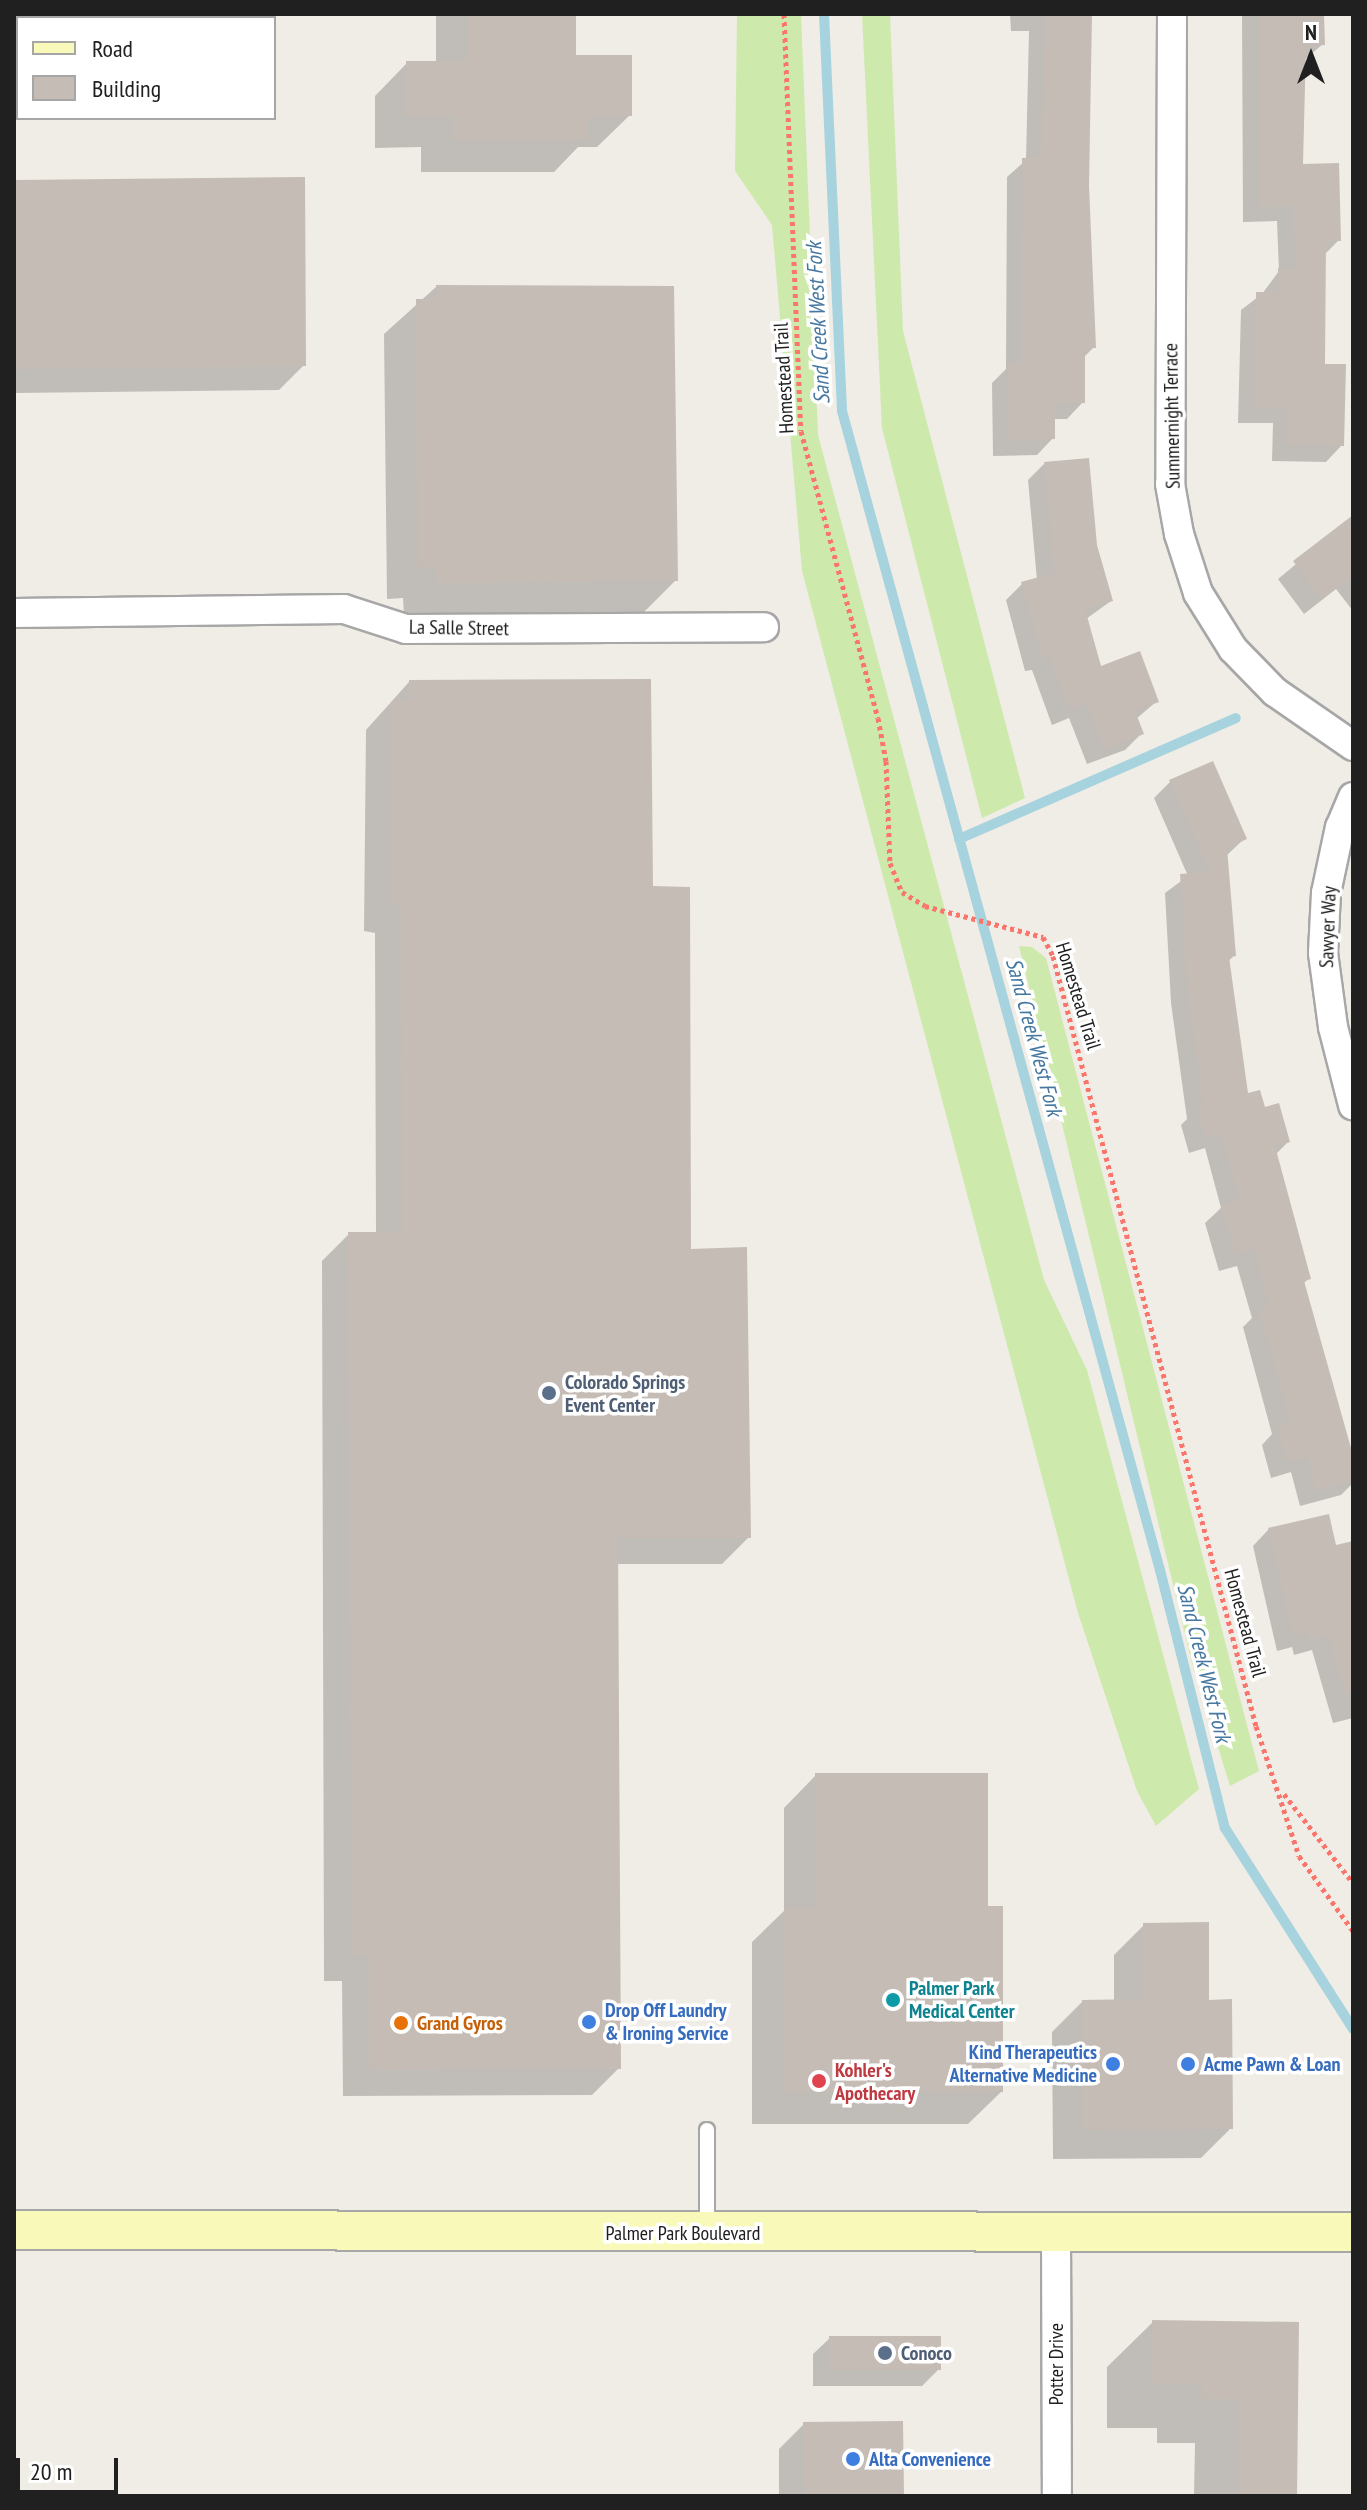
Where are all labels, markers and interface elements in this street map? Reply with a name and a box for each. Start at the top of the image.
legend [16,16,276,120]
north arrow [1271,16,1351,96]
text: N [1305,18,1317,46]
text: Road [92,33,133,64]
text: Building [92,73,161,104]
water label: Sand Creek West Fork [801,241,835,405]
street label: Homestead Trail [769,322,799,434]
street label: Summernight Terrace [1159,343,1185,489]
street label: La Salle Street [409,615,509,641]
street label: Sawyer Way [1315,885,1341,969]
street label: Homestead Trail [1050,939,1106,1053]
water label: Sand Creek West Fork [1000,955,1068,1119]
place label: Colorado Springs Event Center [565,1370,685,1417]
marker: Colorado Springs Event Center [540,1384,558,1402]
street label: Homestead Trail [1219,1566,1271,1680]
water label: Sand Creek West Fork [1171,1581,1237,1745]
place label: Palmer Park Medical Center [909,1976,1015,2023]
marker: Palmer Park Medical Center [884,1991,902,2009]
place label: Drop Off Laundry & Ironing Service [605,1998,728,2045]
place label: Grand Gyros [417,2011,503,2035]
marker: Drop Off Laundry & Ironing Service [580,2013,598,2031]
marker: Grand Gyros [392,2014,410,2032]
place label: Kind Therapeutics Alternative Medicine [950,2040,1097,2087]
place label: Acme Pawn & Loan [1204,2052,1341,2076]
marker: Kind Therapeutics Alternative Medicine [1104,2055,1122,2073]
marker: Acme Pawn & Loan [1179,2055,1197,2073]
place label: Kohler's Apothecary [835,2058,915,2105]
marker: Kohler's Apothecary [810,2072,828,2090]
street label: Palmer Park Boulevard [605,2221,761,2245]
street label: Potter Drive [1044,2323,1068,2405]
place label: Conoco [901,2341,952,2365]
marker: Conoco [876,2344,894,2362]
scale bar [20,2442,122,2492]
place label: Alta Convenience [869,2447,991,2471]
marker: Alta Convenience [844,2450,862,2468]
text: 20 m [30,2456,72,2487]

